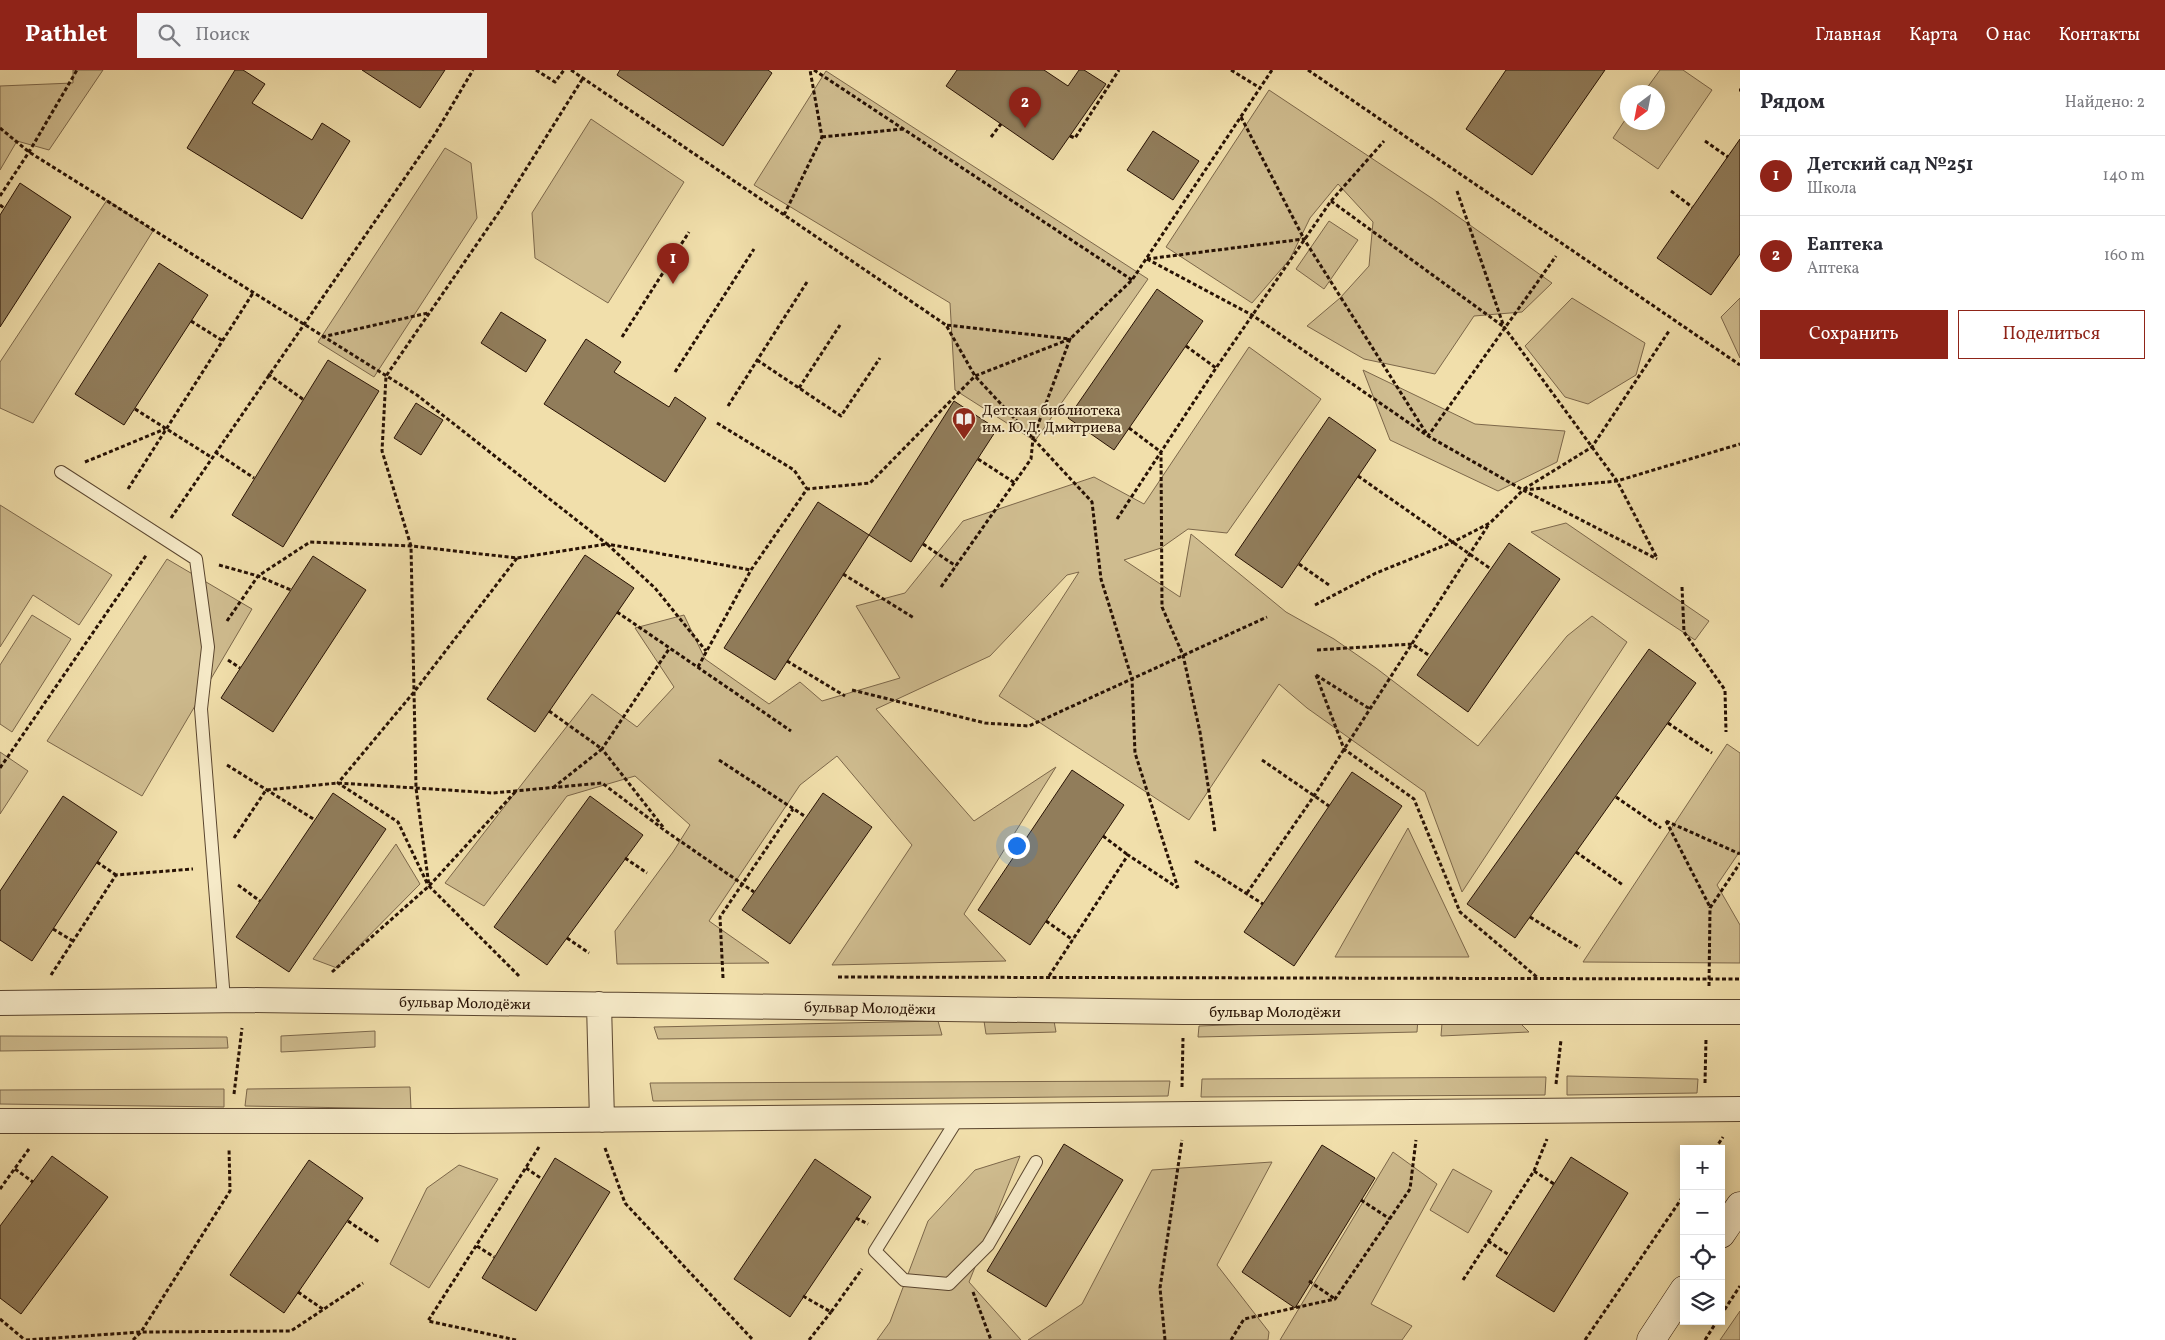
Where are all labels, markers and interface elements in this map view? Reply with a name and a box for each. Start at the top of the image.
search box [137,13,487,58]
text: Pathlet [25,18,107,52]
icon: search [155,21,183,49]
text: Поиск [195,22,250,48]
text: Главная [1815,23,1881,48]
text: Карта [1909,23,1958,48]
text: О нас [1986,23,2031,48]
text: Контакты [2059,23,2140,48]
north arrow [1620,85,1665,130]
pin: 2 [1009,87,1041,128]
text: Рядом [1760,88,1825,117]
text: Найдено: 2 [2065,92,2145,114]
text: Детский сад №251 [1807,152,1973,178]
text: 1 [1773,165,1779,187]
text: 140 m [2103,165,2145,187]
text: Школа [1807,178,1857,200]
text: Еаптека [1807,232,1883,258]
pin: 1 [657,243,689,284]
text: 2 [1772,245,1780,267]
text: 160 m [2104,245,2145,267]
text: Аптека [1807,258,1860,280]
button: Сохранить [1760,310,1948,359]
button: Поделиться [1958,310,2145,359]
place label: Детская библиотека им. Ю.Д. Дмитриева [982,401,1121,439]
library icon: Детская библиотека им. Ю.Д. Дмитриева [951,406,977,440]
your location [1004,833,1030,859]
street label: бульвар Молодёжи [399,993,531,1016]
street label: бульвар Молодёжи [804,998,936,1021]
street label: бульвар Молодёжи [1209,1003,1341,1024]
map controls [1680,1145,1725,1325]
button: + [1680,1145,1725,1190]
button: − [1680,1190,1725,1235]
button: locate [1680,1235,1725,1280]
button: layers [1680,1280,1725,1325]

